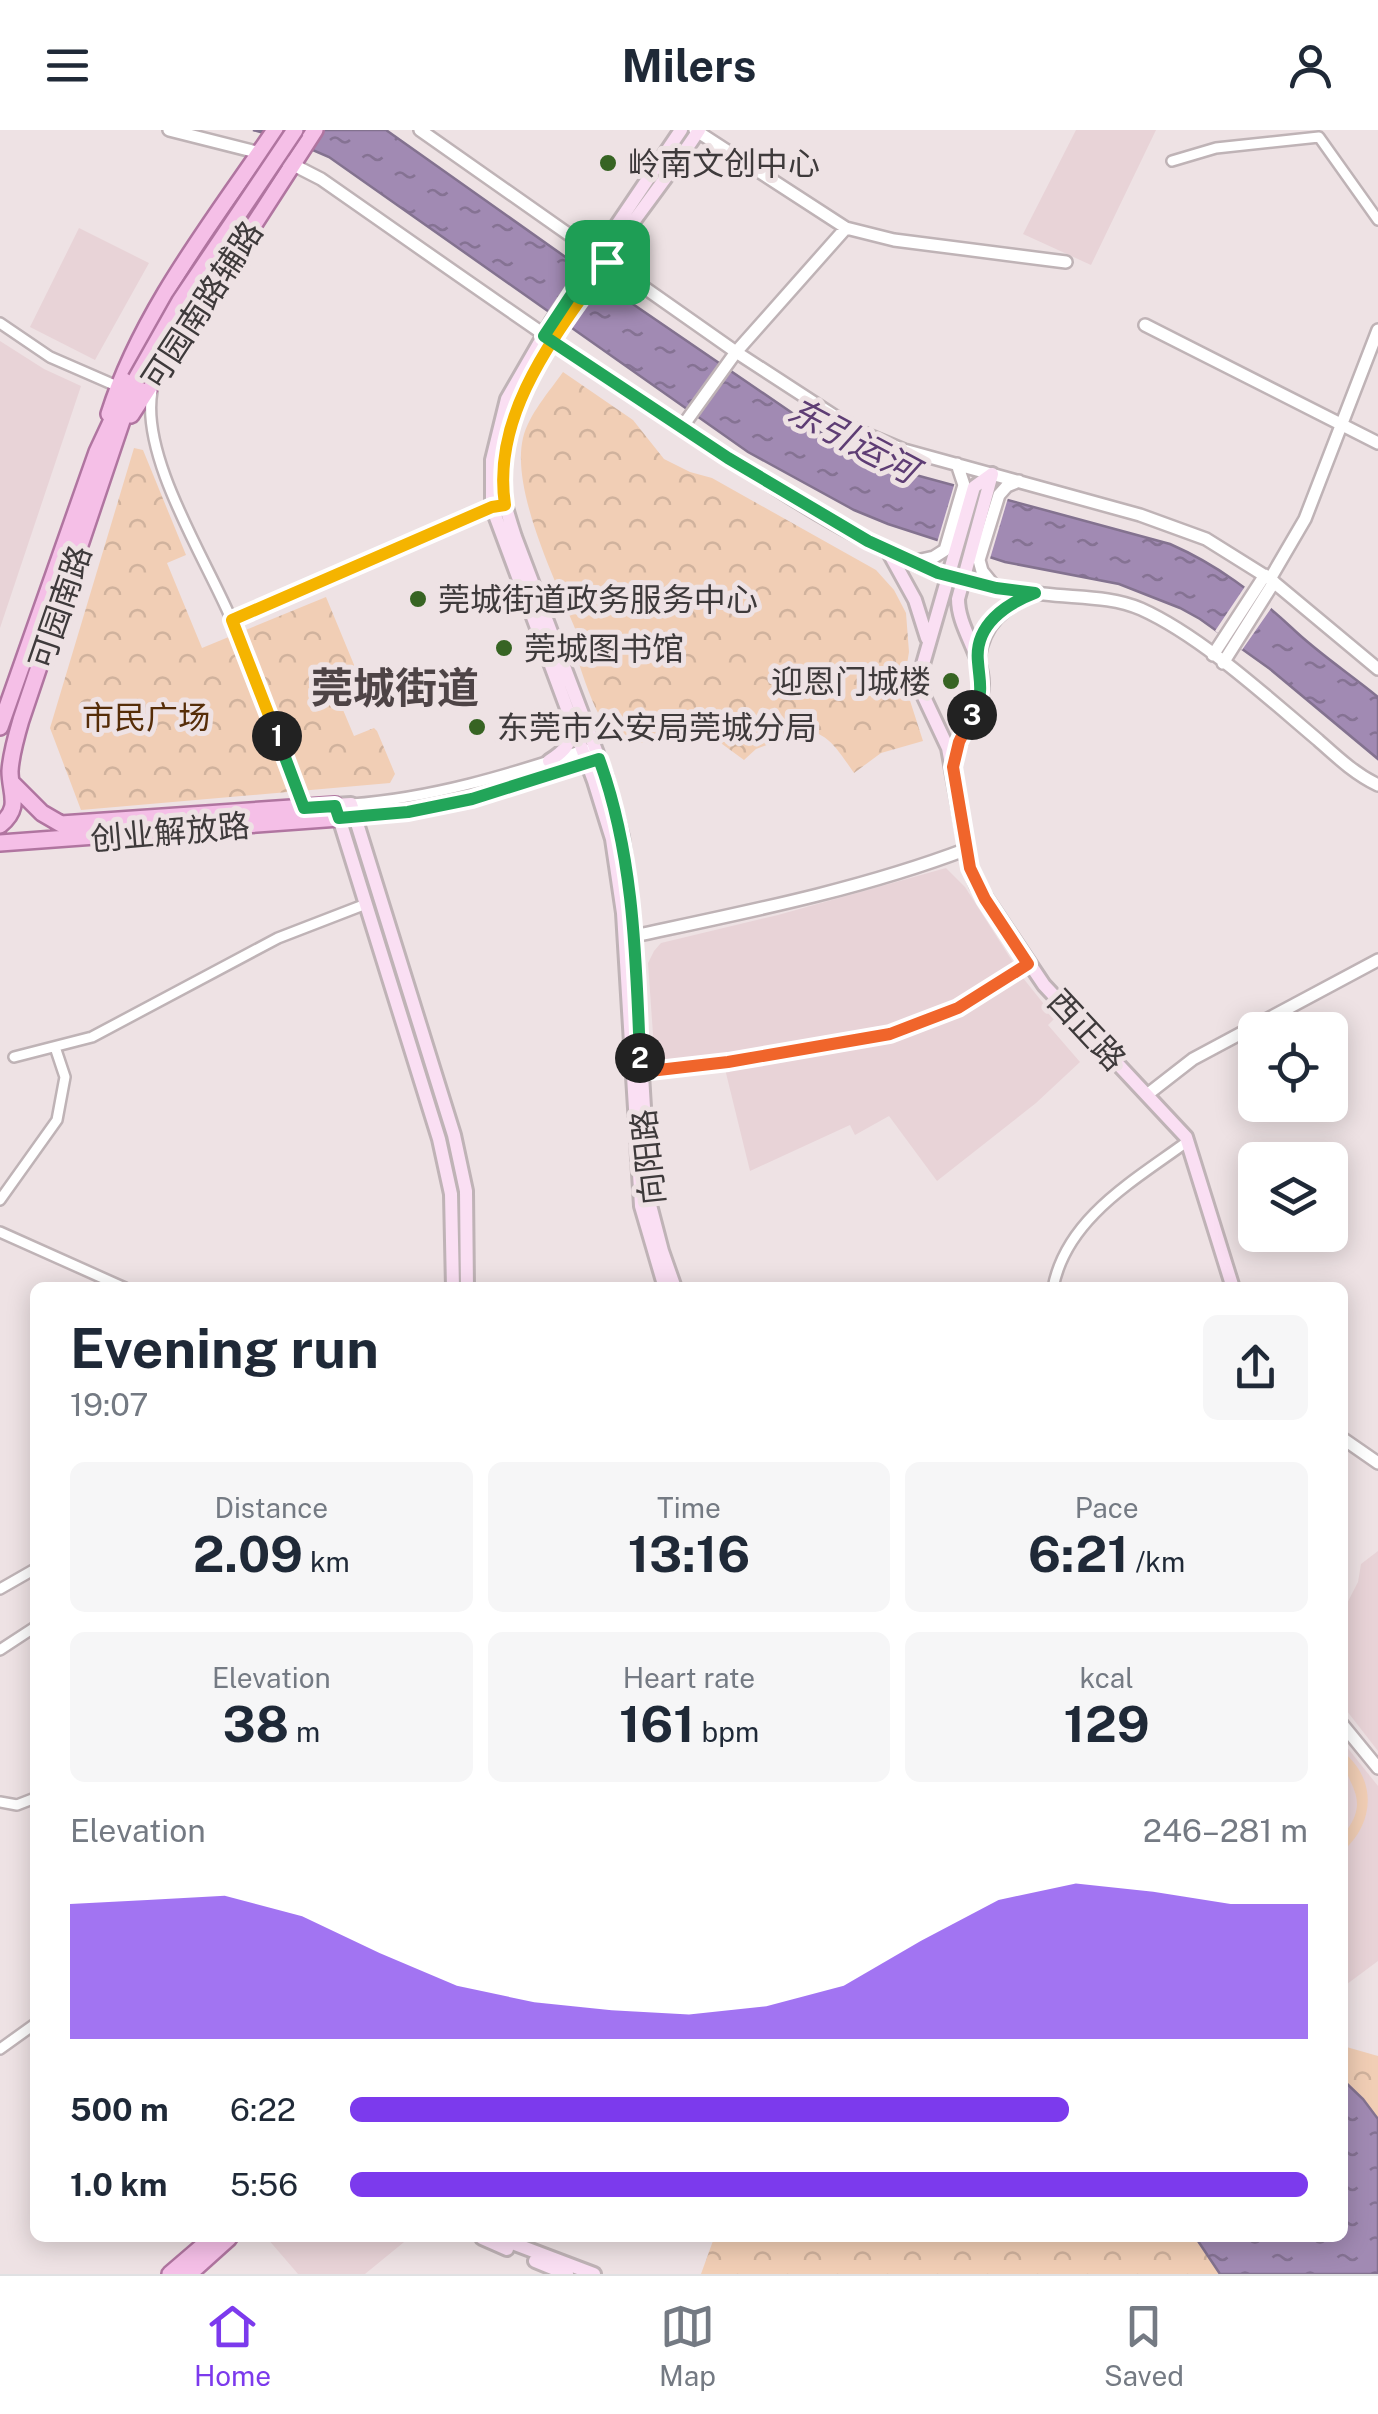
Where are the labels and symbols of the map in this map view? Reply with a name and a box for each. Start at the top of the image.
place label: 岭南文创中心 [628,145,820,182]
marker: 岭南文创中心 [597,152,619,174]
street label: 可园南路辅路 [134,214,270,396]
pin [565,220,650,305]
water label: 东引运河 [782,389,930,494]
street label: 可园南路 [22,540,98,674]
place label: 莞城街道政务服务中心 [438,581,758,618]
marker: 莞城街道政务服务中心 [407,588,429,610]
place label: 莞城图书馆 [524,630,684,667]
marker: 莞城图书馆 [493,637,515,659]
district label: 莞城街道 [311,663,479,712]
place label: 迎恩门城楼 [771,663,931,700]
marker: 迎恩门城楼 [940,670,962,692]
pin: 3 [947,690,997,740]
park label: 市民广场 [82,699,210,736]
place label: 东莞市公安局莞城分局 [497,709,817,746]
pin: 1 [252,711,302,761]
marker: 东莞市公安局莞城分局 [466,716,488,738]
street label: 创业解放路 [89,807,251,857]
street label: 西正路 [1041,982,1133,1078]
pin: 2 [615,1033,665,1083]
street label: 向阳路 [625,1107,671,1207]

